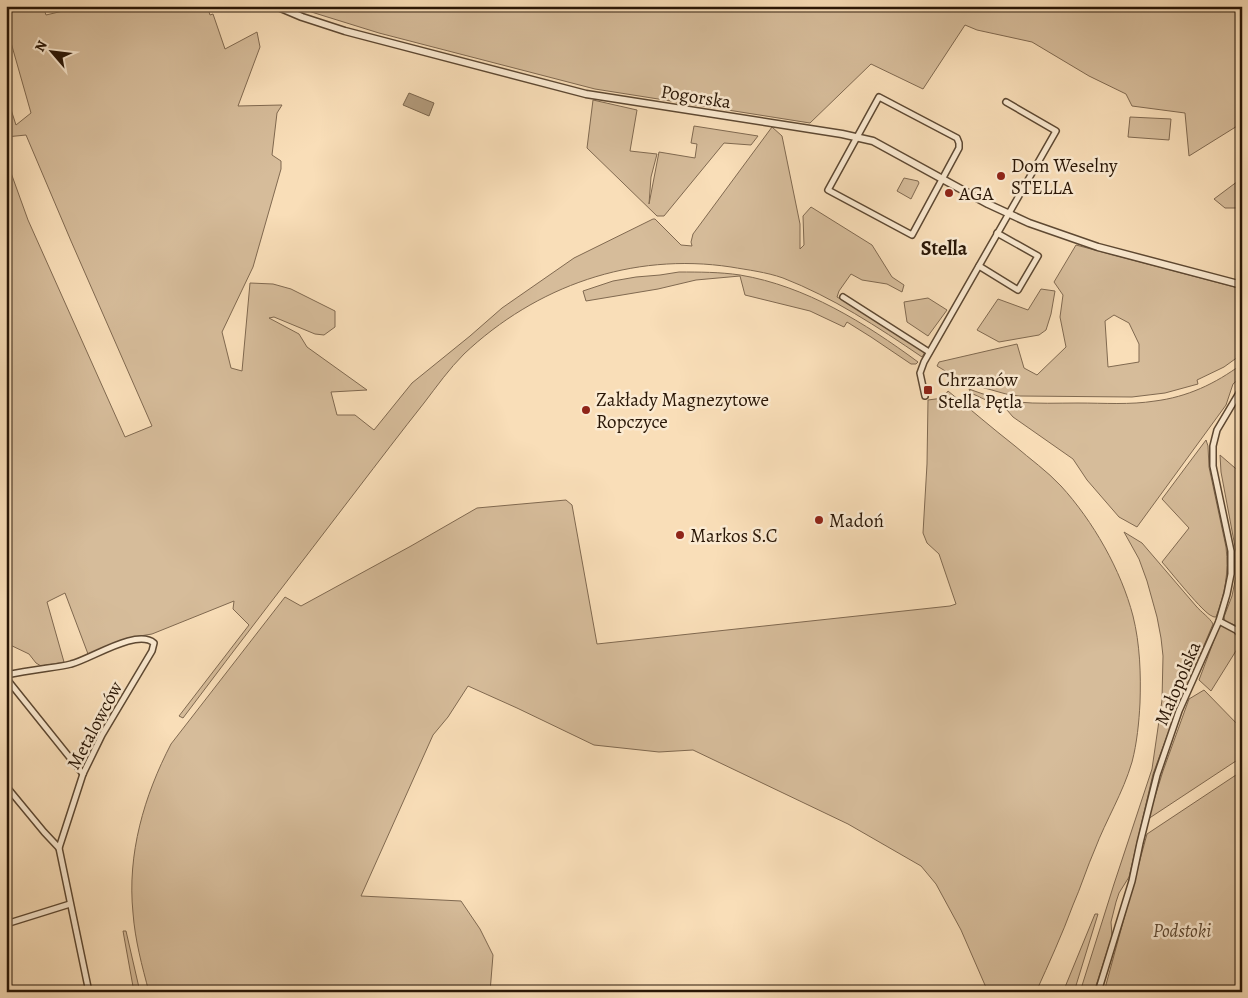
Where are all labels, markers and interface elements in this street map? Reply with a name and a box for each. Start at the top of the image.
north arrow [28,28,78,78]
text: N [30,37,52,55]
street label: Pogorska [659,79,733,115]
place label: Dom Weselny STELLA [1011,153,1118,201]
marker: Dom Weselny STELLA [995,170,1007,182]
place label: AGA [958,181,995,207]
marker: AGA [943,187,955,199]
district label: Stella [921,235,968,262]
place label: Chrzanów Stella Pętla [938,367,1023,415]
marker: Chrzanów Stella Pętla [922,384,934,396]
place label: Zakłady Magnezytowe Ropczyce [596,387,769,435]
marker: Zakłady Magnezytowe Ropczyce [580,404,592,416]
place label: Madoń [829,508,884,534]
marker: Madoń [813,514,825,526]
place label: Markos S.C [690,523,778,549]
marker: Markos S.C [674,529,686,541]
street label: Małopolska [1149,637,1207,729]
street label: Metalowców [61,676,129,774]
park label: Podstoki [1153,918,1211,944]

